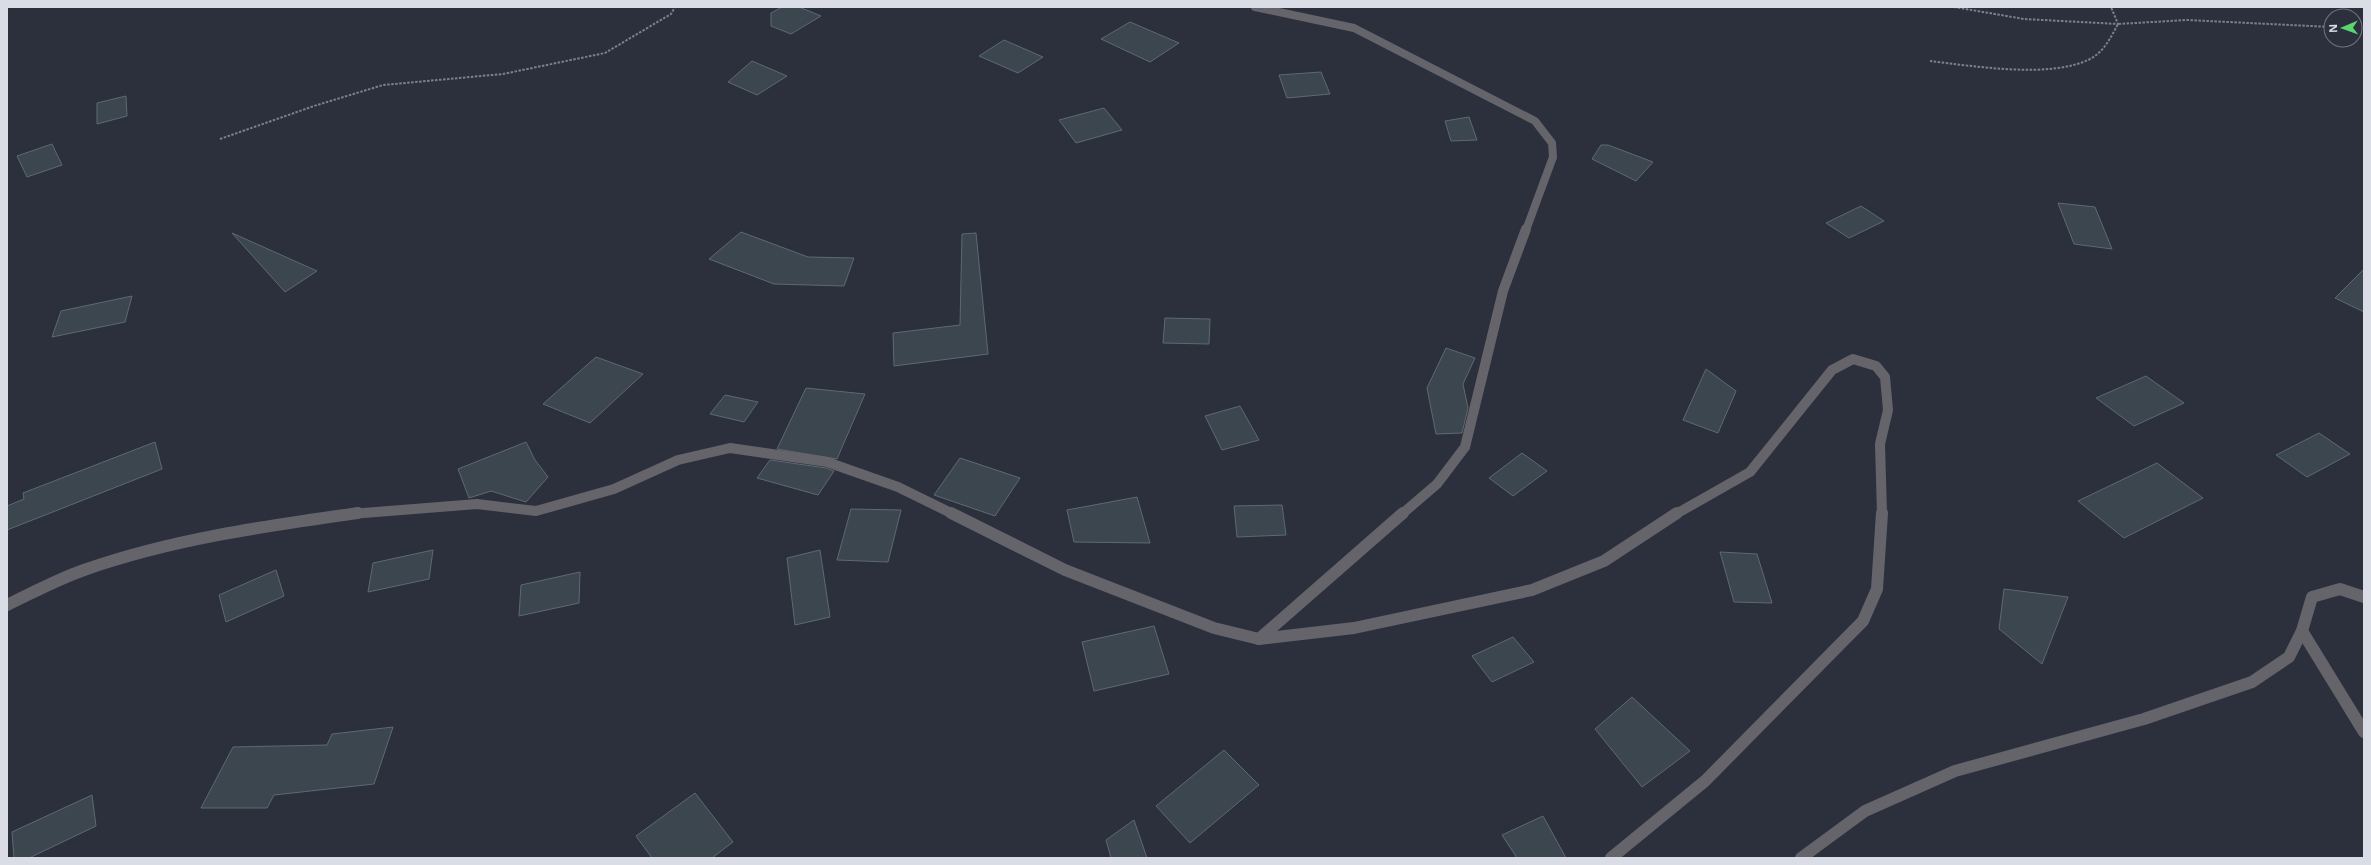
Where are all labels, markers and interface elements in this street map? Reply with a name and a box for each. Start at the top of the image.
north arrow [2323,8,2363,48]
text: N [2325,24,2340,33]

